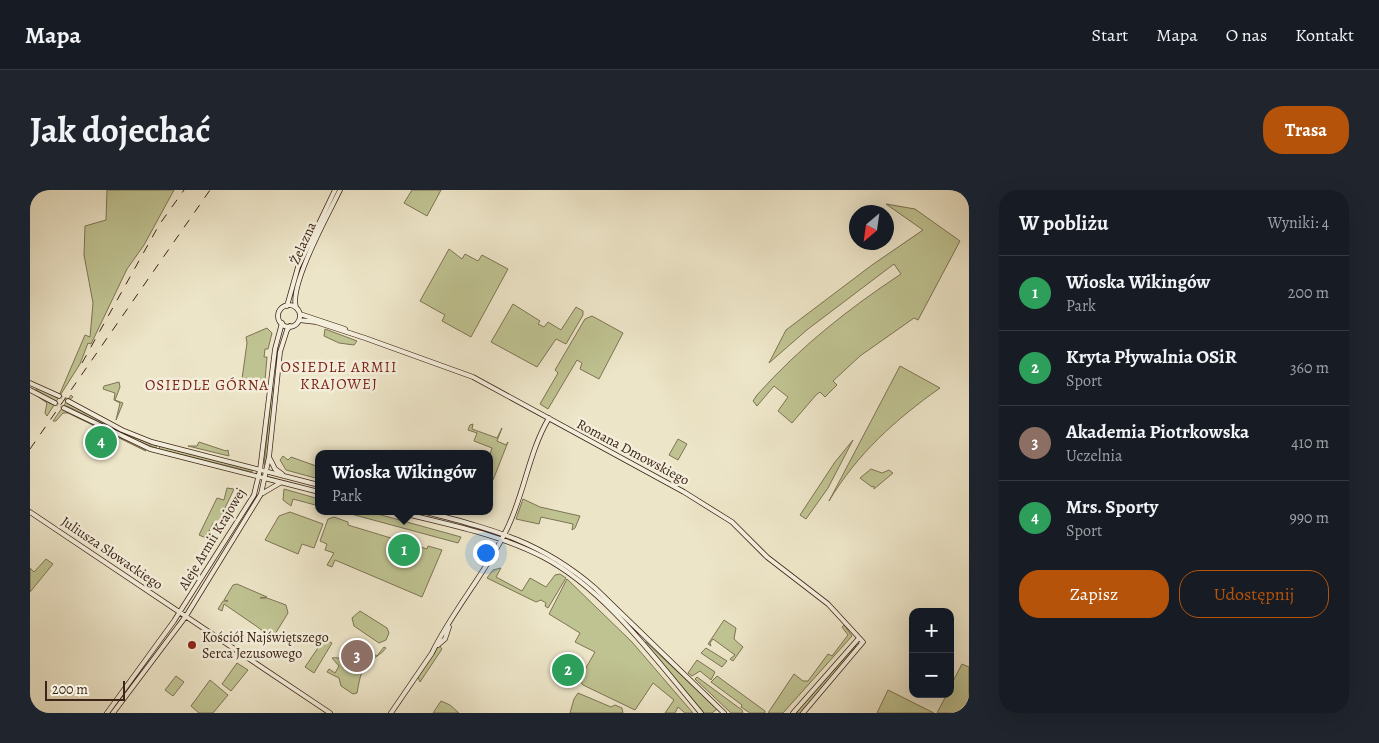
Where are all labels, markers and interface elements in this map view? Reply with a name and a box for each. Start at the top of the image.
text: Mapa [25,19,81,51]
text: Start [1092,23,1128,47]
text: Mapa [1156,23,1198,47]
text: O nas [1226,23,1267,47]
text: Kontakt [1295,23,1354,47]
text: Jak dojechać [30,106,210,154]
button: Trasa [1263,106,1349,154]
north arrow [849,205,894,250]
text: W pobliżu [1019,209,1108,237]
text: Wyniki: 4 [1267,212,1329,234]
street label: Żelazna [285,218,321,267]
text: Wioska Wikingów [1066,269,1210,295]
text: 1 [1032,282,1038,304]
text: 200 m [1288,282,1329,304]
text: Park [1066,295,1096,317]
text: Kryta Pływalnia OSiR [1066,344,1237,370]
district label: OSIEDLE ARMII KRAJOWEJ [281,357,397,394]
text: 2 [1031,357,1039,379]
text: 360 m [1290,357,1329,379]
text: Sport [1066,370,1102,392]
district label: OSIEDLE GÓRNA [145,375,269,395]
street label: Romana Dmowskiego [573,414,693,490]
text: Akademia Piotrkowska [1066,419,1249,445]
pin: 4 [85,423,117,461]
text: 3 [1032,432,1038,454]
text: 410 m [1291,432,1329,454]
text: Uczelnia [1066,445,1122,467]
popup [315,450,493,515]
text: Wioska Wikingów [332,459,476,485]
street label: Aleje Armii Krajowej [173,484,250,594]
text: Park [332,485,362,507]
text: Mrs. Sporty [1066,494,1158,520]
text: 4 [1031,507,1039,529]
text: 990 m [1289,507,1329,529]
street label: Juliusza Słowackiego [57,512,167,594]
text: Sport [1066,520,1102,542]
pin: 1 [388,531,420,569]
your location [473,540,499,566]
button: Zapisz [1019,570,1169,618]
button: Udostępnij [1179,570,1329,618]
map controls [909,608,954,698]
button: + [909,608,954,653]
place label: Kościół Najświętszego Serca Jezusowego [202,628,329,663]
pin: 3 [341,637,373,675]
marker: Kościół Najświętszego Serca Jezusowego [186,639,198,651]
pin: 2 [552,651,584,689]
button: − [909,653,954,698]
scale bar [45,678,125,701]
text: 200 m [52,680,88,699]

